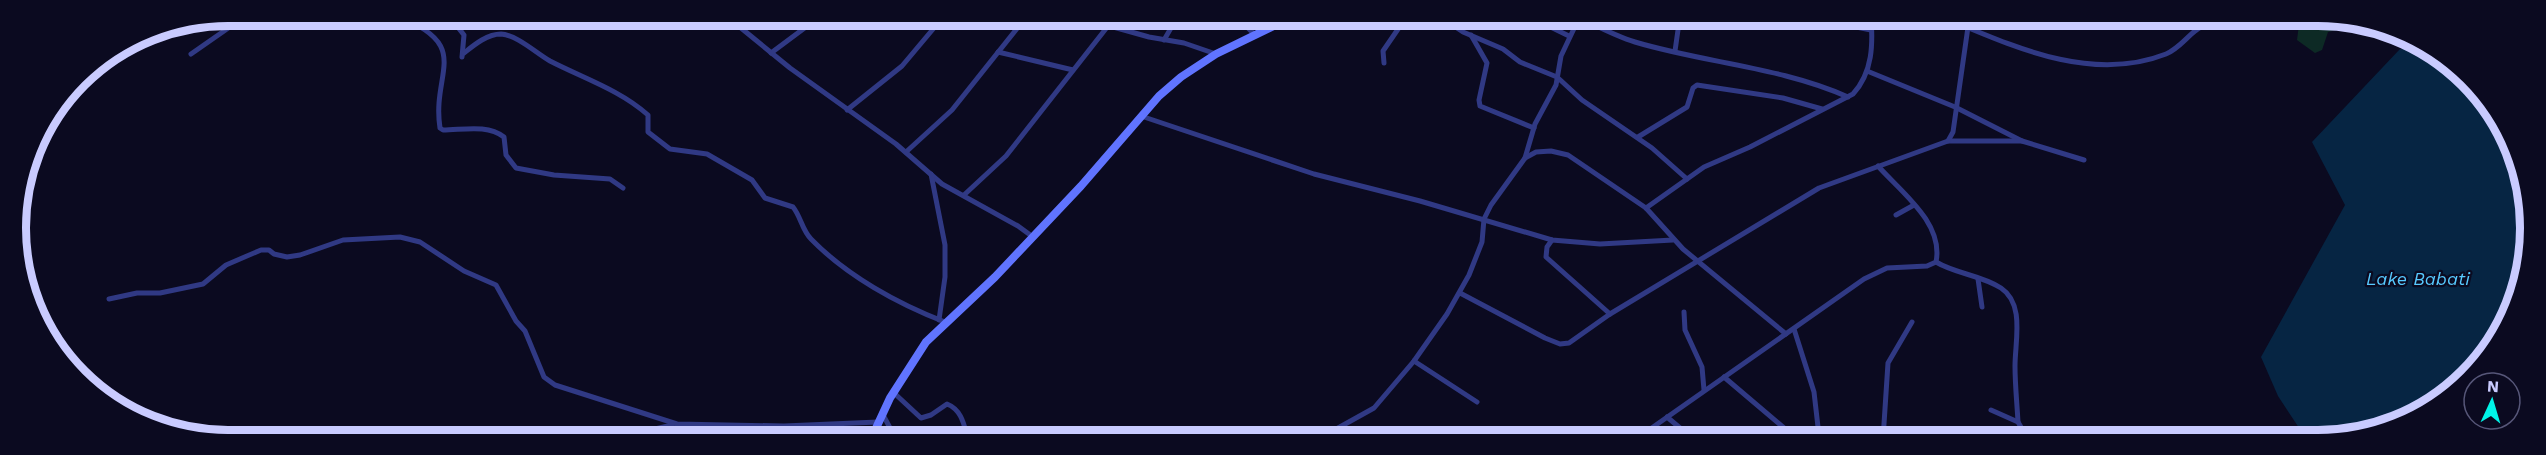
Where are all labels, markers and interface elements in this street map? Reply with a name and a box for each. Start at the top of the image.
water label: Lake Babati [2366,268,2471,289]
north arrow [2462,371,2522,431]
text: N [2486,377,2500,396]

